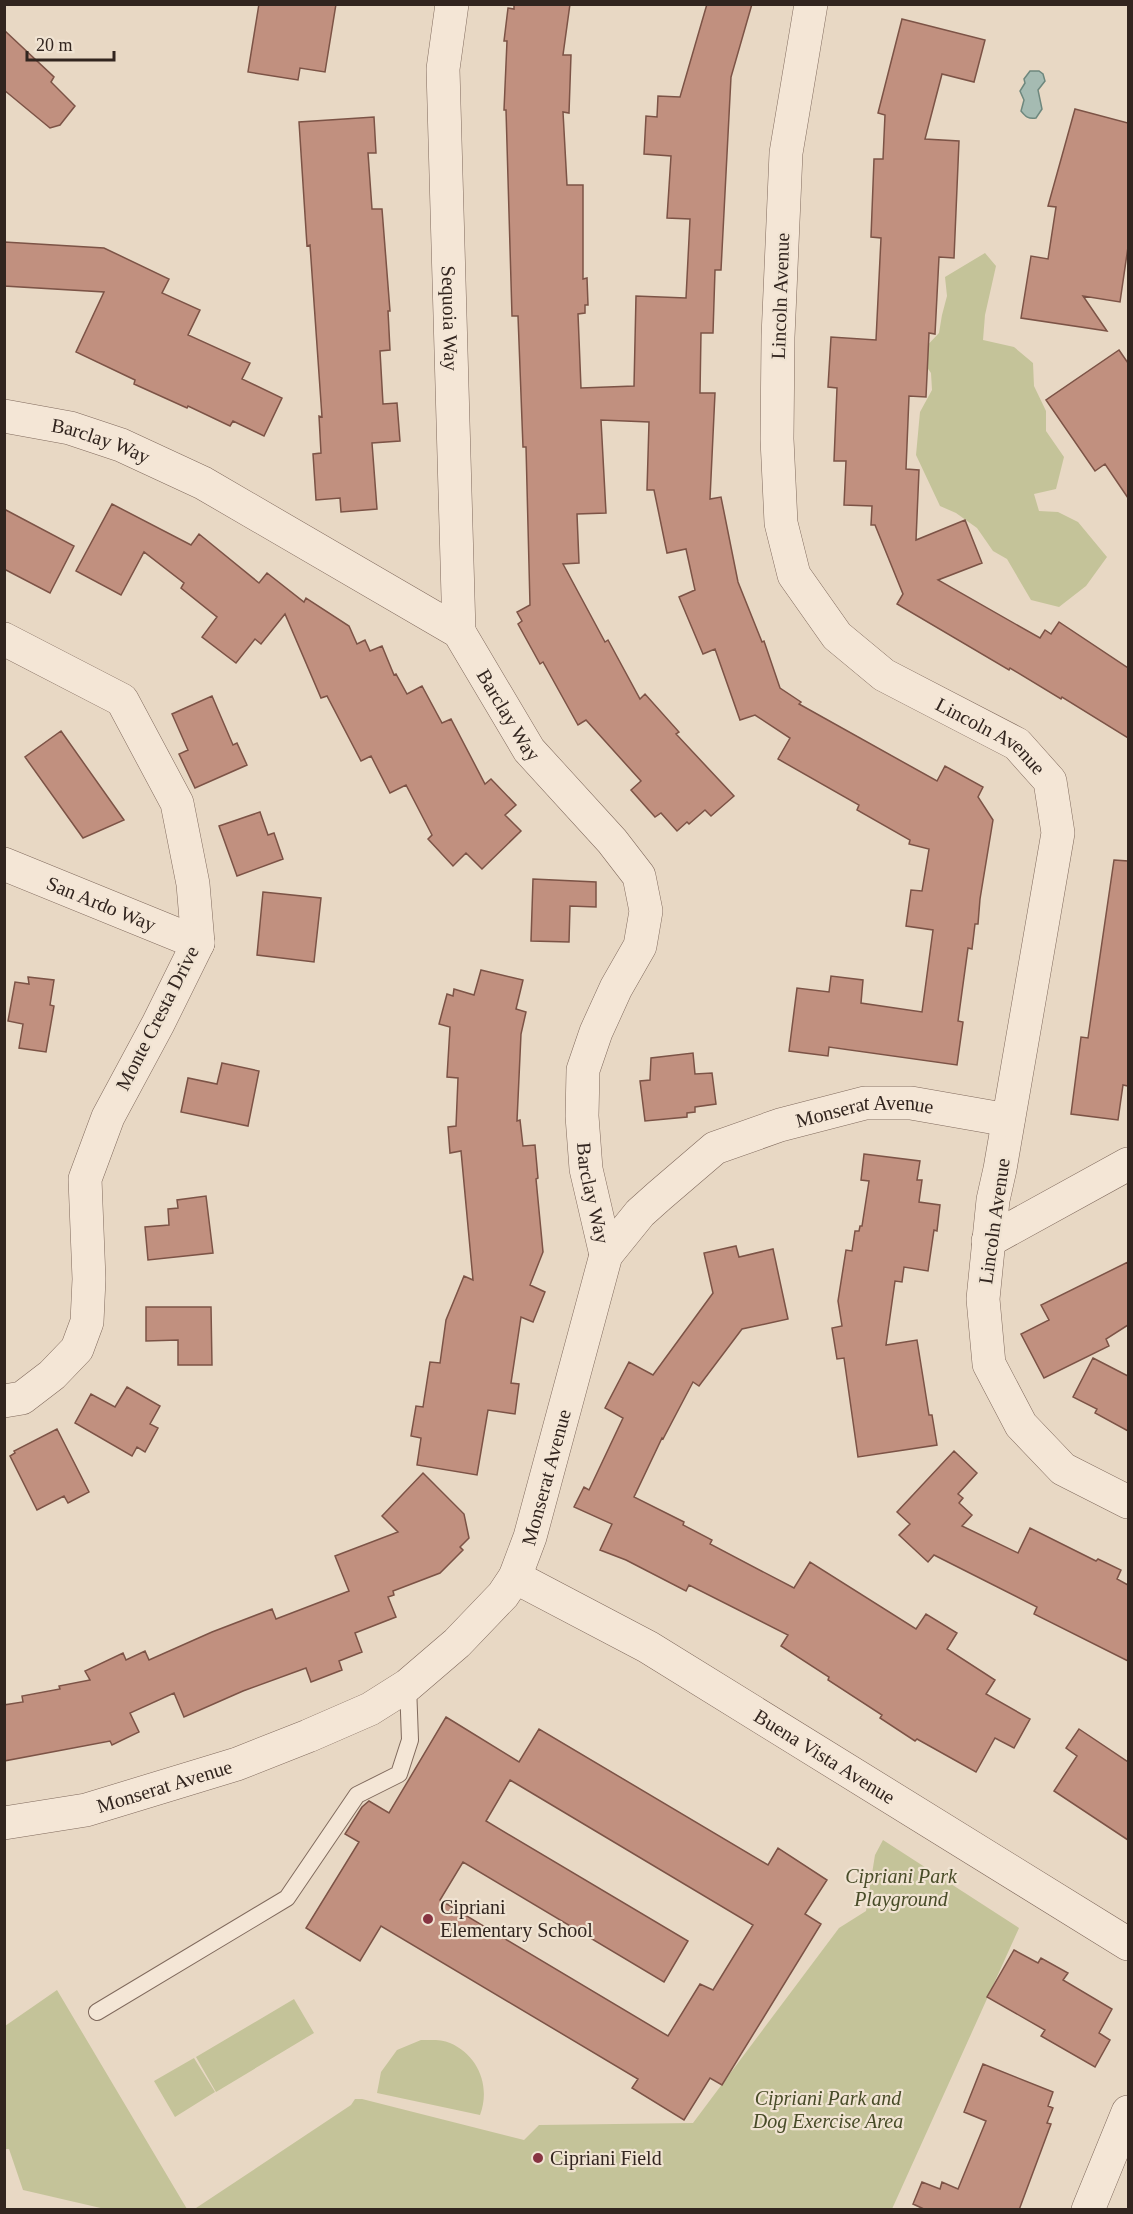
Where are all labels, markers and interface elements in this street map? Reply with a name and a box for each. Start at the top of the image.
scale bar [27,24,114,62]
text: 20 m [36,35,73,55]
street label: Lincoln Avenue [767,232,793,360]
street label: Sequoia Way [437,265,463,371]
street label: Barclay Way [50,414,153,469]
street label: Barclay Way [473,665,544,766]
street label: Lincoln Avenue [932,693,1050,779]
street label: San Ardo Way [43,872,159,937]
street label: Monte Cresta Drive [111,942,203,1094]
street label: Monserat Avenue [793,1092,936,1132]
street label: Barclay Way [573,1141,614,1246]
street label: Lincoln Avenue [974,1157,1014,1285]
street label: Monserat Avenue [517,1407,575,1548]
street label: Buena Vista Avenue [750,1704,899,1808]
street label: Monserat Avenue [94,1755,235,1817]
park label: Cipriani Park Playground [845,1865,958,1911]
place label: Cipriani Elementary School [440,1896,593,1942]
marker: Cipriani Elementary School [421,1912,435,1926]
park label: Cipriani Park and Dog Exercise Area [752,2087,903,2133]
place label: Cipriani Field [550,2147,662,2170]
marker: Cipriani Field [531,2151,545,2165]

